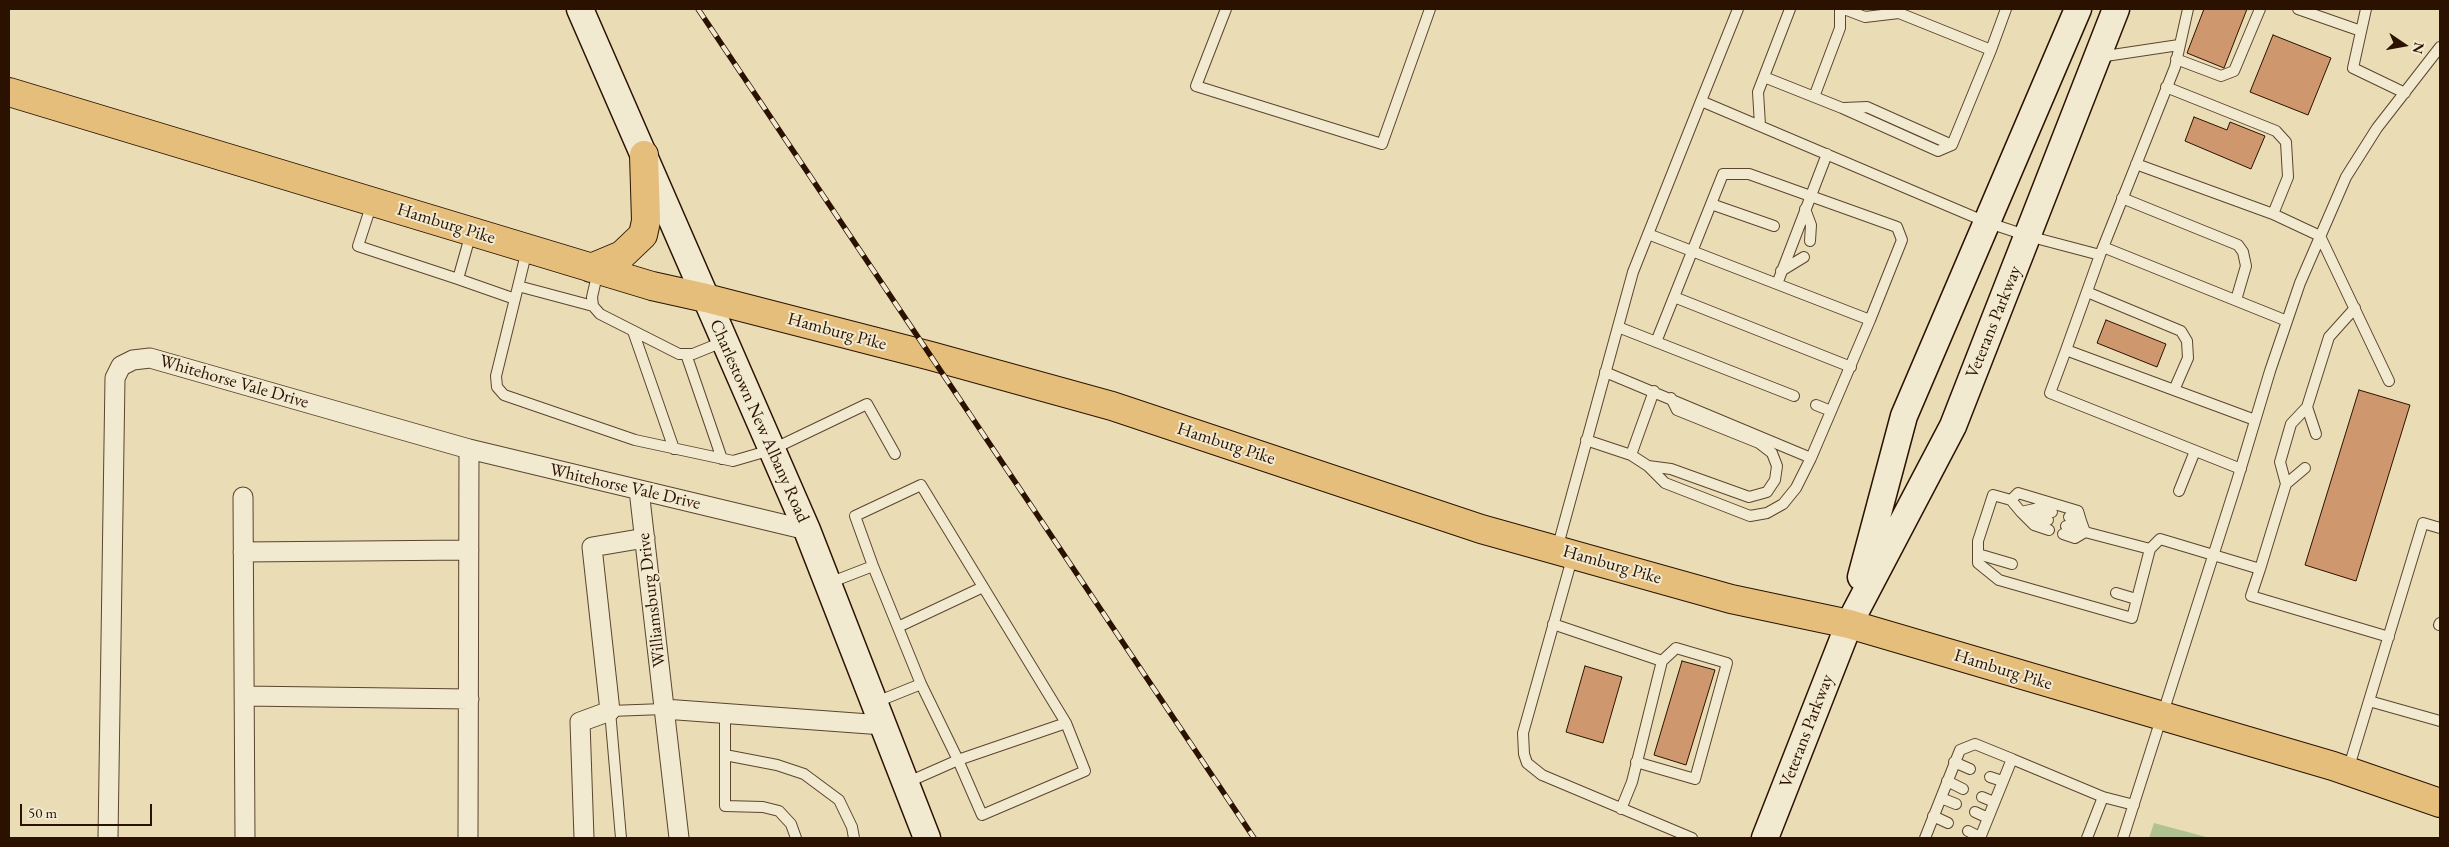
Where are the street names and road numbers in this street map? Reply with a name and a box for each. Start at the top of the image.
street label: Hamburg Pike [394,199,498,249]
street label: Veterans Parkway [1962,262,2026,382]
street label: Hamburg Pike [785,308,889,356]
street label: Charlestown New Albany Road [704,316,814,526]
street label: Whitehorse Vale Drive [157,350,311,414]
street label: Hamburg Pike [1174,418,1278,470]
street label: Whitehorse Vale Drive [547,459,703,515]
street label: Williamsburg Drive [633,532,671,668]
street label: Hamburg Pike [1560,541,1664,589]
street label: Hamburg Pike [1951,645,2055,695]
street label: Veterans Parkway [1775,671,1839,791]

